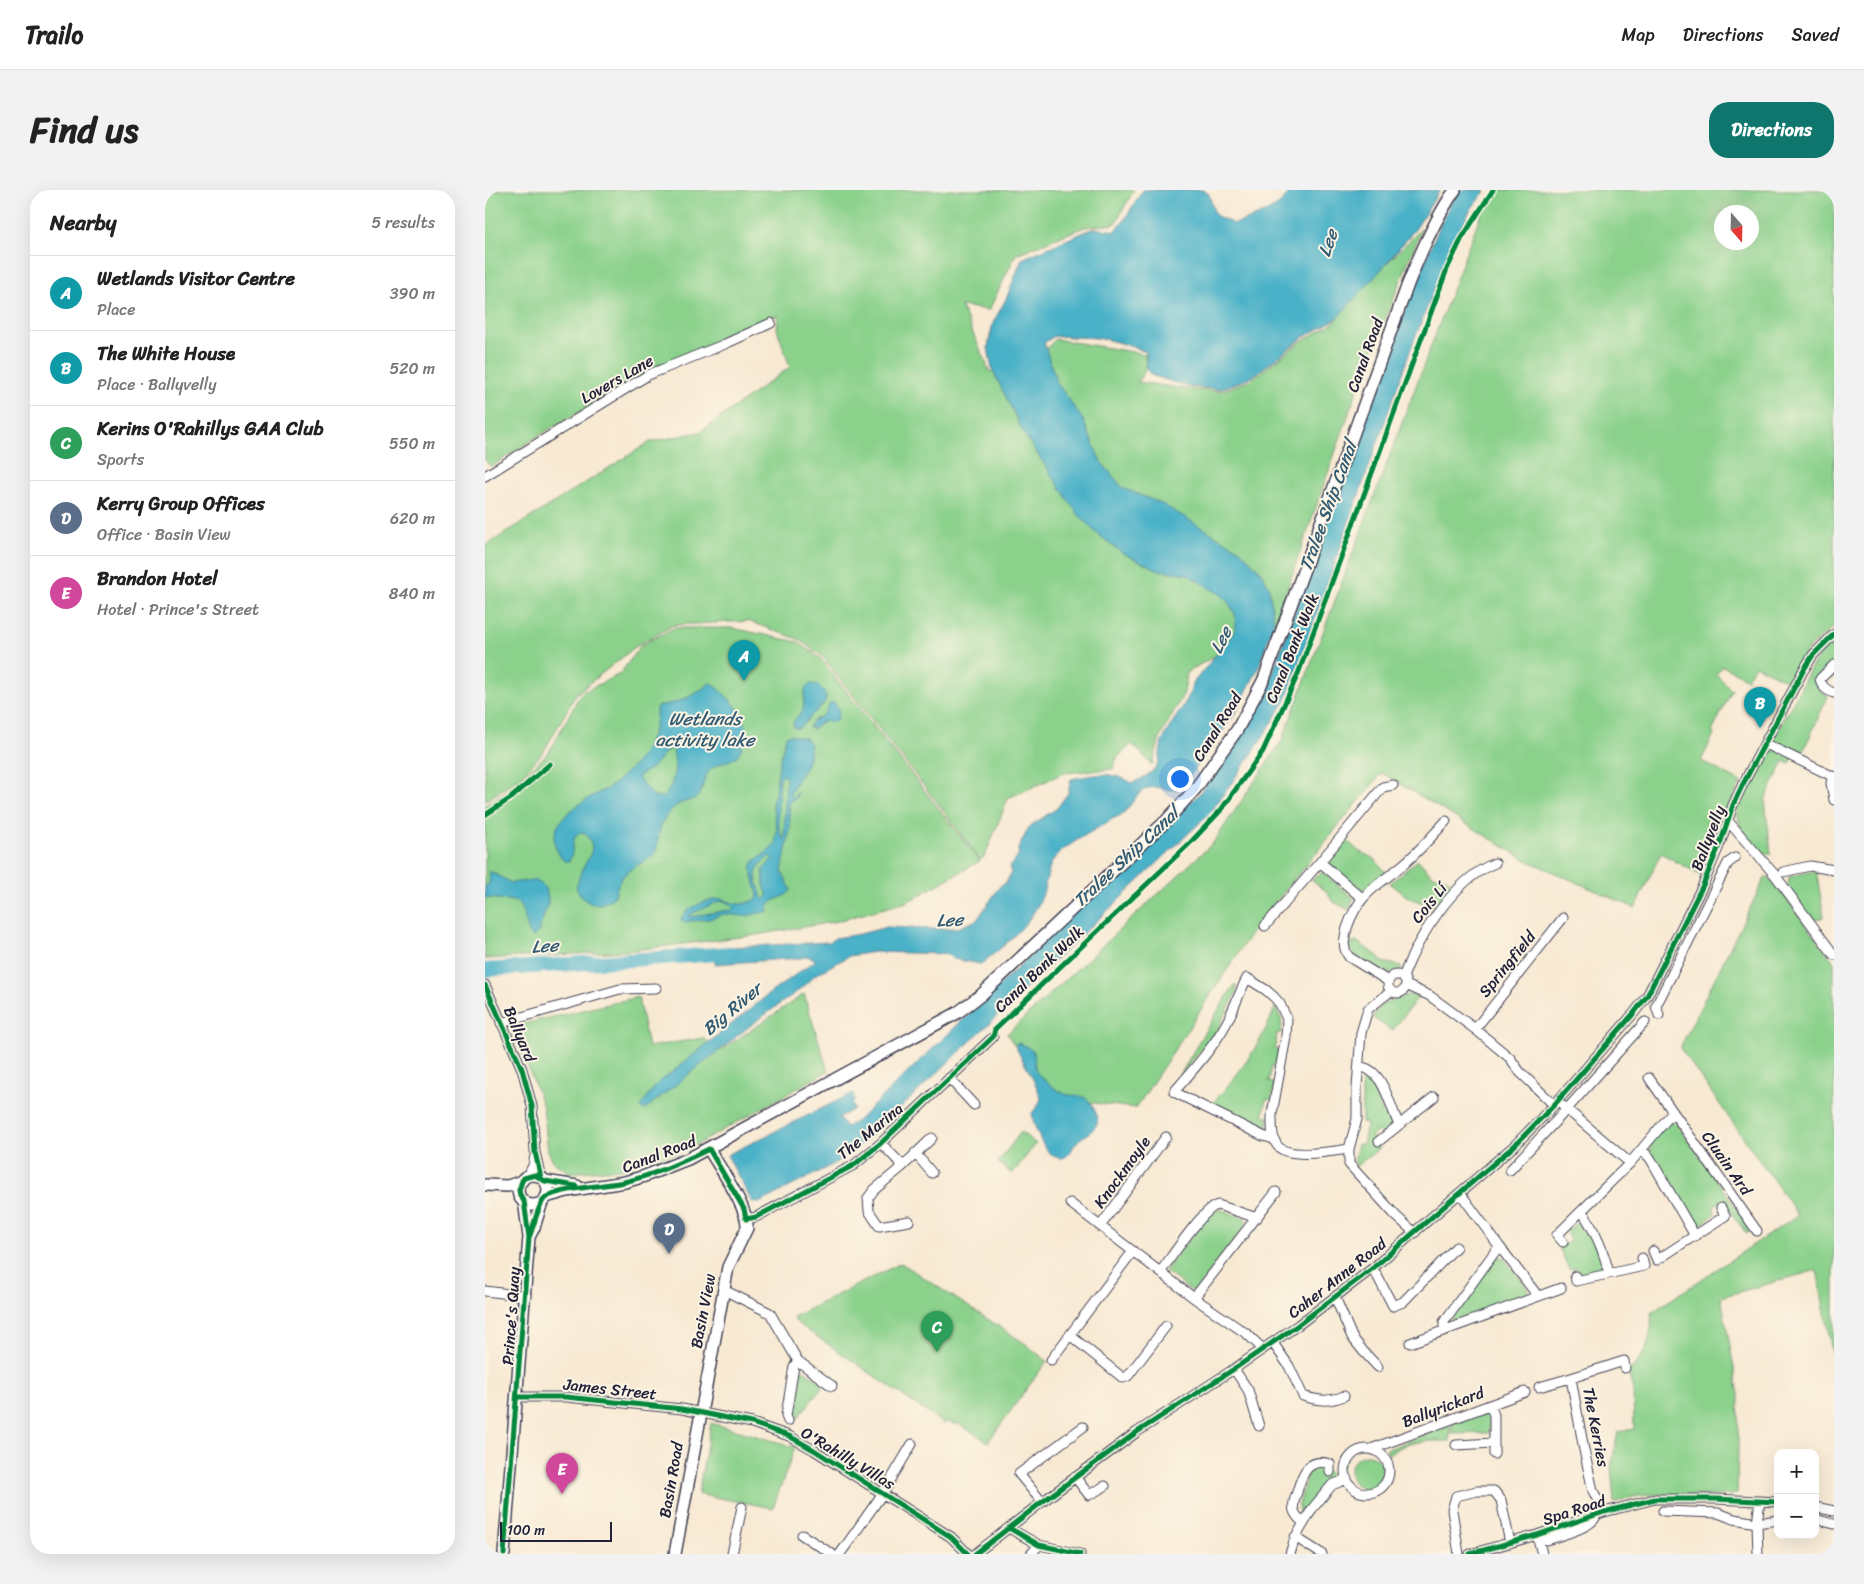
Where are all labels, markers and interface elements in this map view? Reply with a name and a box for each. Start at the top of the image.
text: Trailo [25,14,83,56]
text: Map [1622,19,1655,51]
text: Directions [1683,19,1764,51]
text: Saved [1792,19,1839,51]
text: Find us [30,99,138,161]
button: Directions [1709,102,1834,158]
text: Nearby [50,204,116,242]
north arrow [1714,205,1759,250]
text: 5 results [371,208,435,237]
water label: Lee [1309,223,1348,261]
text: Wetlands Visitor Centre [97,262,295,295]
text: A [61,279,71,308]
text: 390 m [390,279,435,308]
text: Place [97,295,136,324]
street label: Canal Road [1338,312,1392,396]
text: The White House [97,337,235,370]
street label: Lovers Lane [575,346,659,412]
text: B [61,354,71,383]
text: 520 m [389,354,435,383]
text: Place · Ballyvelly [97,370,217,399]
text: Kerins O'Rahillys GAA Club [97,412,324,445]
text: C [61,429,71,458]
text: 550 m [389,429,435,458]
water label: Tralee Ship Canal [1290,433,1368,576]
text: Sports [97,445,144,474]
text: Kerry Group Offices [97,487,265,520]
text: D [61,504,71,533]
text: 620 m [390,504,435,533]
text: Office · Basin View [97,520,231,549]
text: Brandon Hotel [97,562,218,595]
text: E [62,579,70,608]
text: 840 m [389,579,435,608]
street label: Canal Bank Walk [1257,588,1327,708]
text: Hotel · Prince's Street [97,595,259,624]
water label: Lee [1201,619,1242,659]
pin: A [728,640,760,681]
street label: Canal Road [1184,685,1251,768]
pin: B [1744,687,1776,728]
water label: Wetlands activity lake [655,703,756,756]
your location [1167,766,1193,792]
water label: Tralee Ship Canal [1065,796,1190,915]
street label: Ballyvelly [1682,800,1734,875]
street label: Cois Lí [1403,874,1456,930]
water label: Lee [936,903,966,936]
street label: Canal Bank Walk [987,918,1091,1020]
street label: Springfield [1471,923,1544,1004]
water label: Lee [531,929,561,963]
water label: Big River [695,972,772,1044]
street label: Ballyard [495,1001,545,1068]
street label: The Marina [830,1095,910,1167]
street label: Cluain Ard [1694,1124,1761,1203]
street label: Canal Road [618,1126,702,1181]
street label: Knockmoyle [1086,1129,1159,1214]
pin: D [653,1213,685,1254]
street label: Caher Anne Road [1281,1229,1394,1326]
street label: Prince's Quay [493,1265,529,1366]
street label: Basin View [682,1271,724,1351]
pin: C [921,1311,953,1352]
street label: James Street [561,1370,658,1408]
street label: Ballyrickard [1398,1378,1490,1436]
street label: The Kerries [1574,1385,1618,1470]
street label: O'Rahilly Villas [795,1418,901,1498]
street label: Basin Road [650,1438,692,1520]
map controls [1774,1449,1819,1539]
button: + [1774,1449,1819,1494]
pin: E [546,1453,578,1494]
street label: Spa Road [1539,1486,1611,1534]
button: − [1774,1494,1819,1539]
text: 100 m [507,1518,545,1543]
scale bar [500,1519,613,1542]

